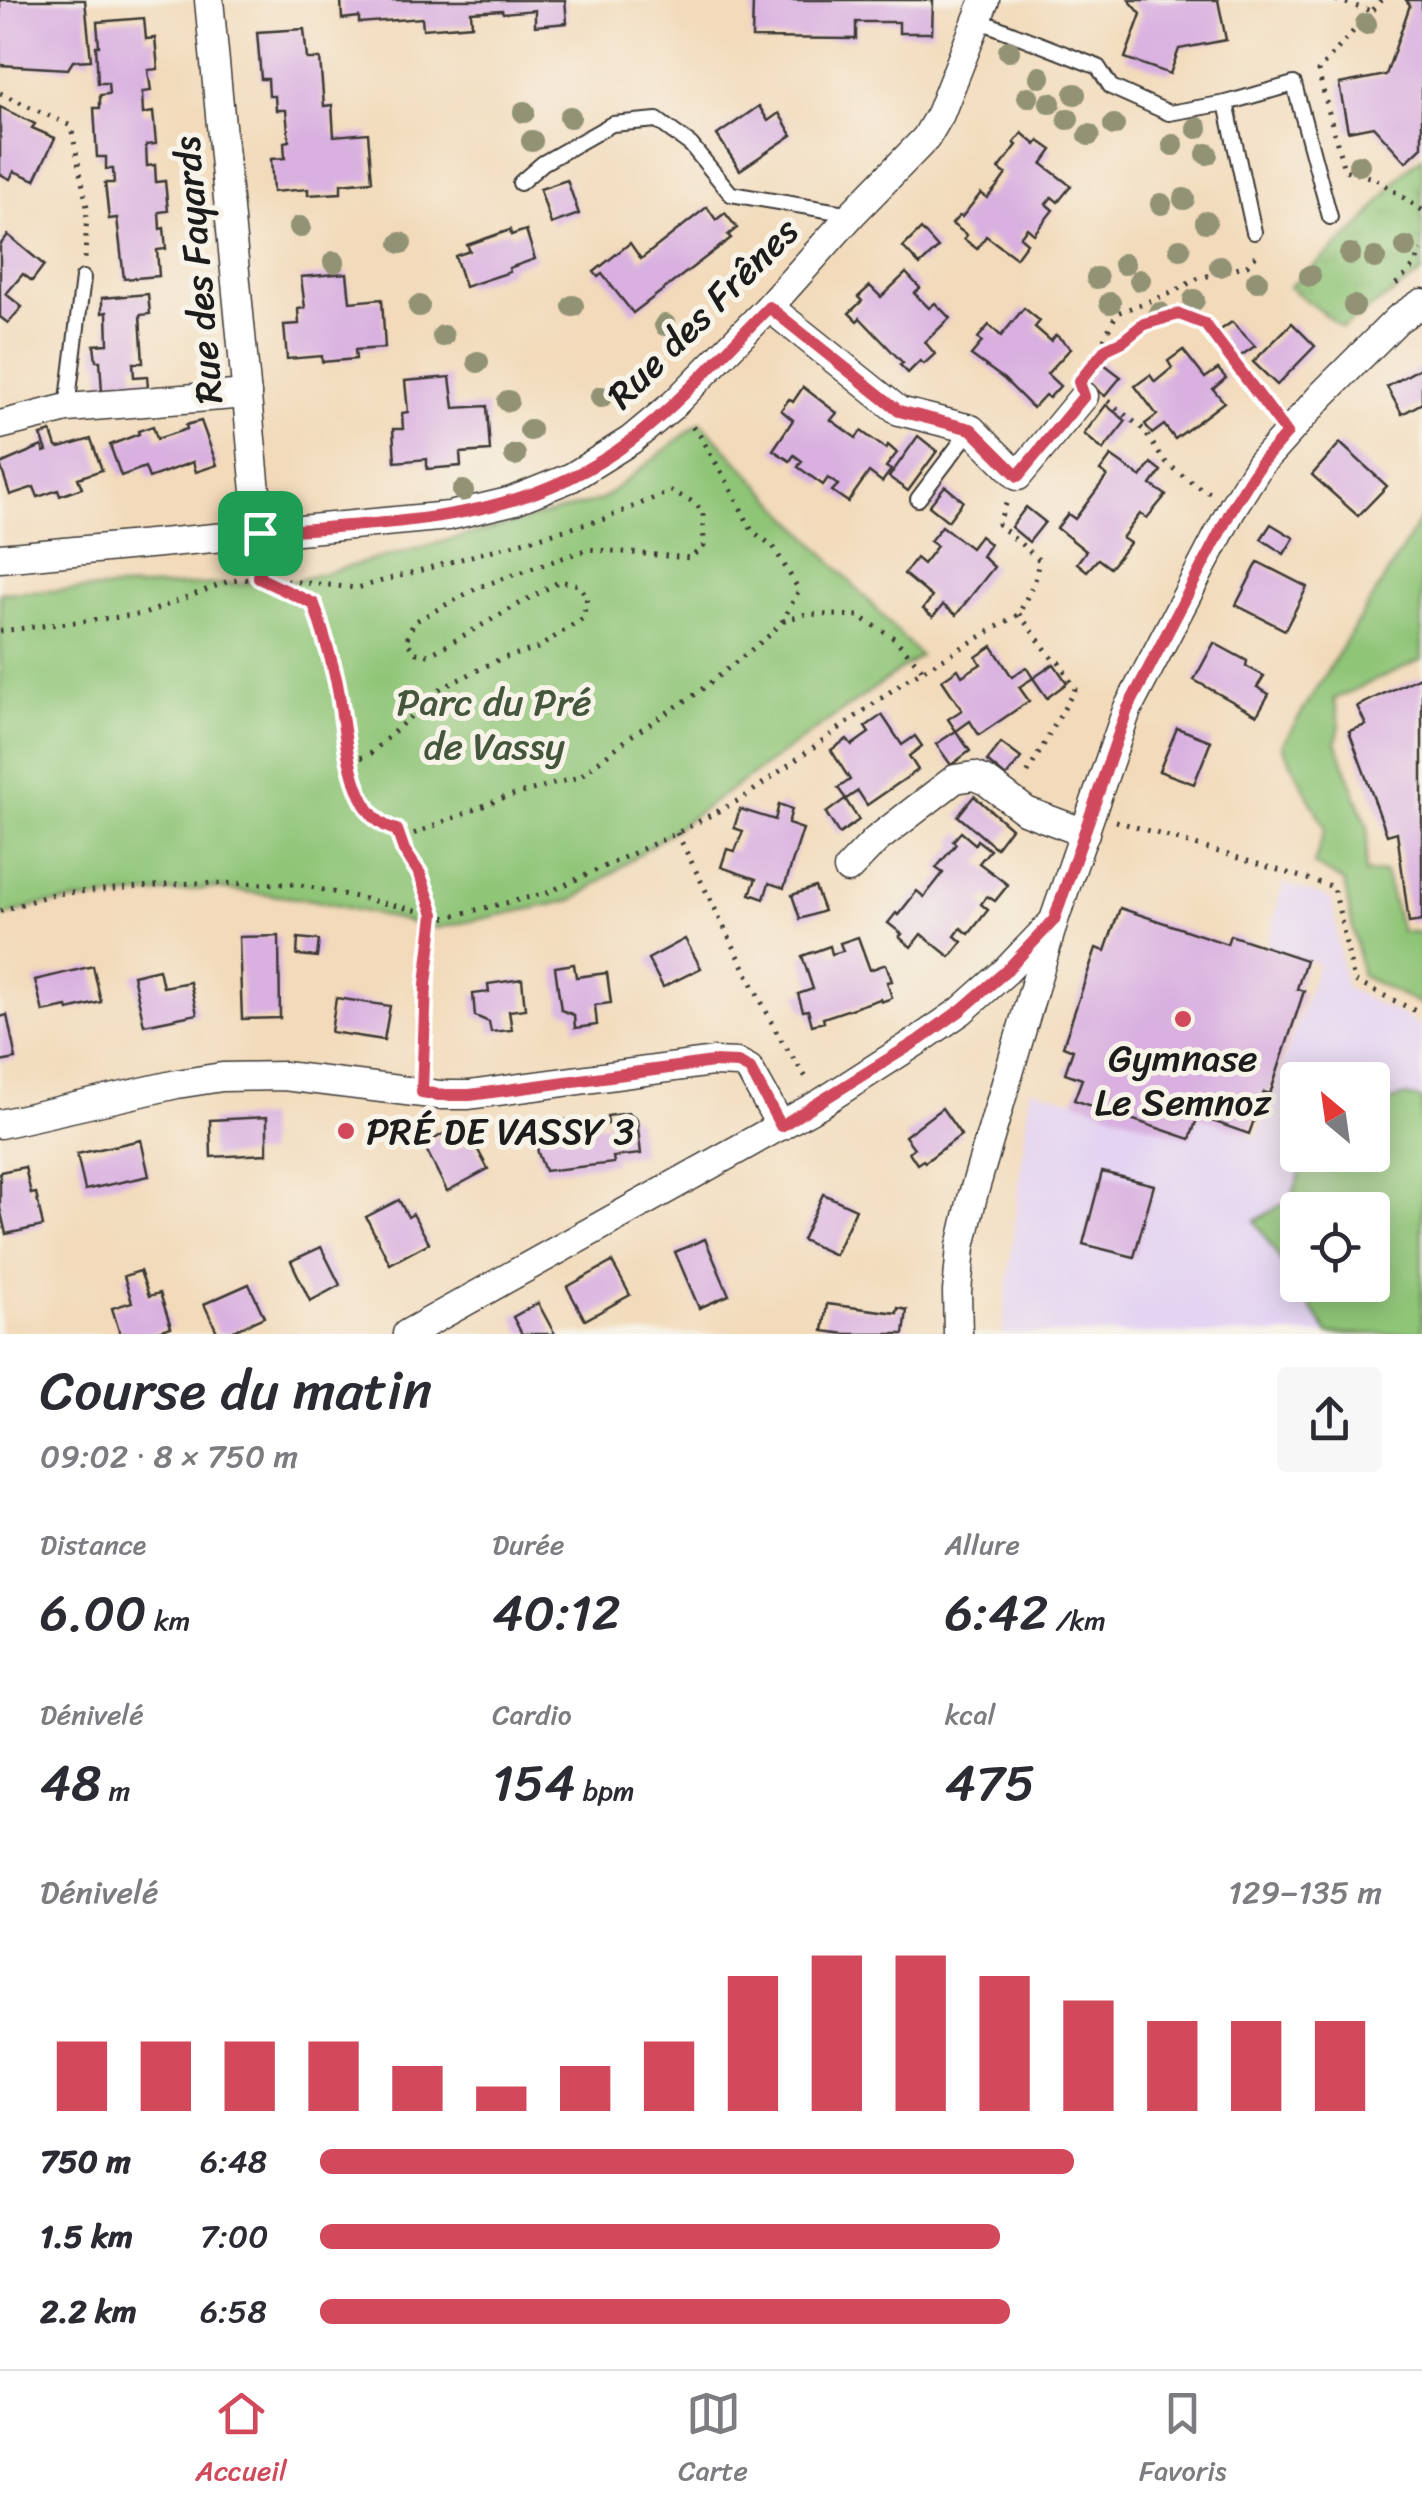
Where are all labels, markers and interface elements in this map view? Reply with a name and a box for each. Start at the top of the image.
street label: Rue des Fayards [153,133,243,406]
street label: Rue des Frênes [590,200,816,426]
pin [218,491,303,576]
icon: arrive [233,506,288,561]
park label: Parc du Pré de Vassy [396,669,592,780]
marker: Gymnase Le Semnoz [1172,1008,1194,1030]
place label: Gymnase Le Semnoz [1095,1025,1272,1136]
north arrow [1280,1062,1390,1172]
map controls [1280,1062,1390,1302]
place label: PRÉ DE VASSY 3 [366,1098,634,1165]
marker: PRÉ DE VASSY 3 [335,1120,357,1142]
button: locate [1280,1192,1390,1302]
text: Course du matin [40,1342,432,1439]
button: share [1277,1367,1382,1472]
text: 09:02 · 8 × 750 m [40,1428,298,1485]
text: Distance [40,1520,146,1569]
text: Durée [492,1520,564,1569]
text: Allure [945,1520,1020,1569]
text: 6.00 [40,1569,147,1658]
text: 40:12 [492,1569,621,1658]
text: 6:42 [945,1569,1048,1658]
text: km [147,1596,190,1645]
text: /km [1048,1596,1106,1645]
text: Dénivelé [40,1690,144,1739]
text: Cardio [492,1690,572,1739]
text: kcal [945,1690,996,1739]
text: 48 [40,1739,101,1828]
text: 154 [492,1739,576,1828]
text: 475 [945,1739,1035,1828]
text: m [101,1766,130,1815]
text: bpm [576,1766,635,1815]
text: Dénivelé [40,1864,159,1921]
text: 129–135 m [1228,1864,1382,1921]
text: 750 m [40,2133,131,2190]
text: 6:48 [200,2133,267,2190]
text: 1.5 km [40,2208,133,2265]
text: 7:00 [200,2208,268,2265]
text: 2.2 km [40,2283,136,2340]
text: 6:58 [200,2283,267,2340]
tab: Accueil [196,2386,287,2495]
tab: Carte [678,2386,748,2495]
tab: Favoris [1139,2386,1226,2495]

